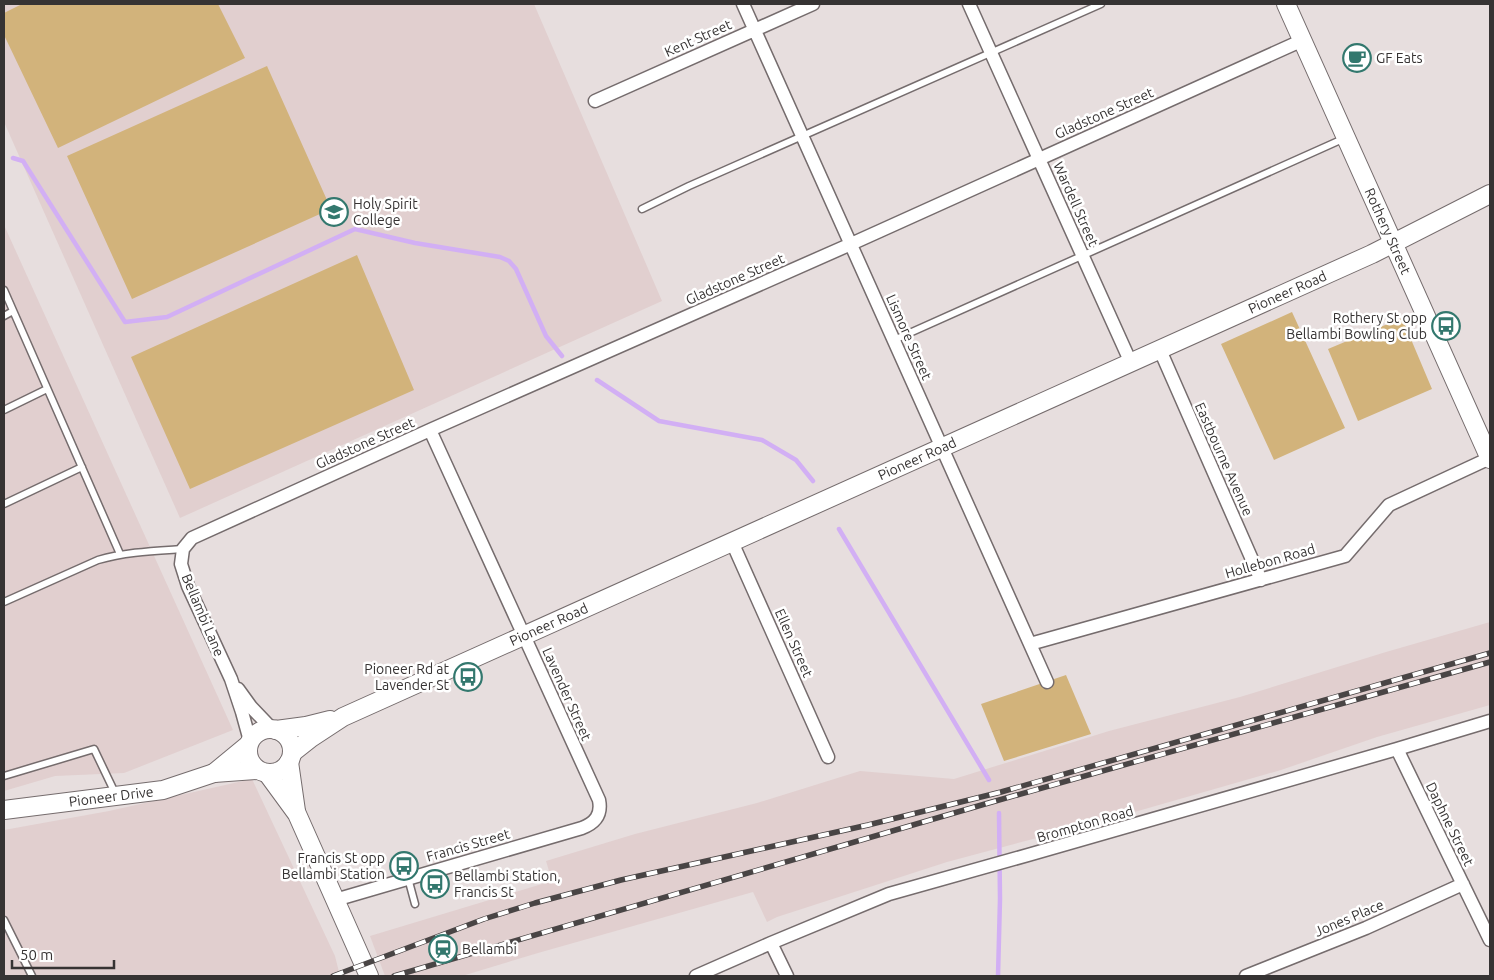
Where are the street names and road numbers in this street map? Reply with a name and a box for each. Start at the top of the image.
street label: Kent Street [662,16,735,60]
street label: Gladstone Street [1052,84,1156,142]
street label: Wardell Street [1050,159,1102,249]
street label: Rothery Street [1362,186,1414,277]
street label: Gladstone Street [683,250,787,308]
street label: Pioneer Road [1246,268,1329,317]
street label: Lismore Street [883,292,935,383]
street label: Eastbourne Avenue [1192,400,1256,518]
street label: Gladstone Street [313,414,417,472]
street label: Pioneer Road [875,434,959,483]
street label: Hollebon Road [1223,541,1317,581]
street label: Bellambi Lane [178,571,228,659]
street label: Pioneer Road [507,600,590,649]
street label: Ellen Street [772,606,816,680]
street label: Lavender Street [539,645,595,744]
street label: Daphne Street [1423,779,1477,869]
street label: Pioneer Drive [68,783,154,810]
street label: Brompton Road [1035,803,1135,845]
street label: Francis Street [425,825,512,865]
street label: Jones Place [1312,896,1386,940]

